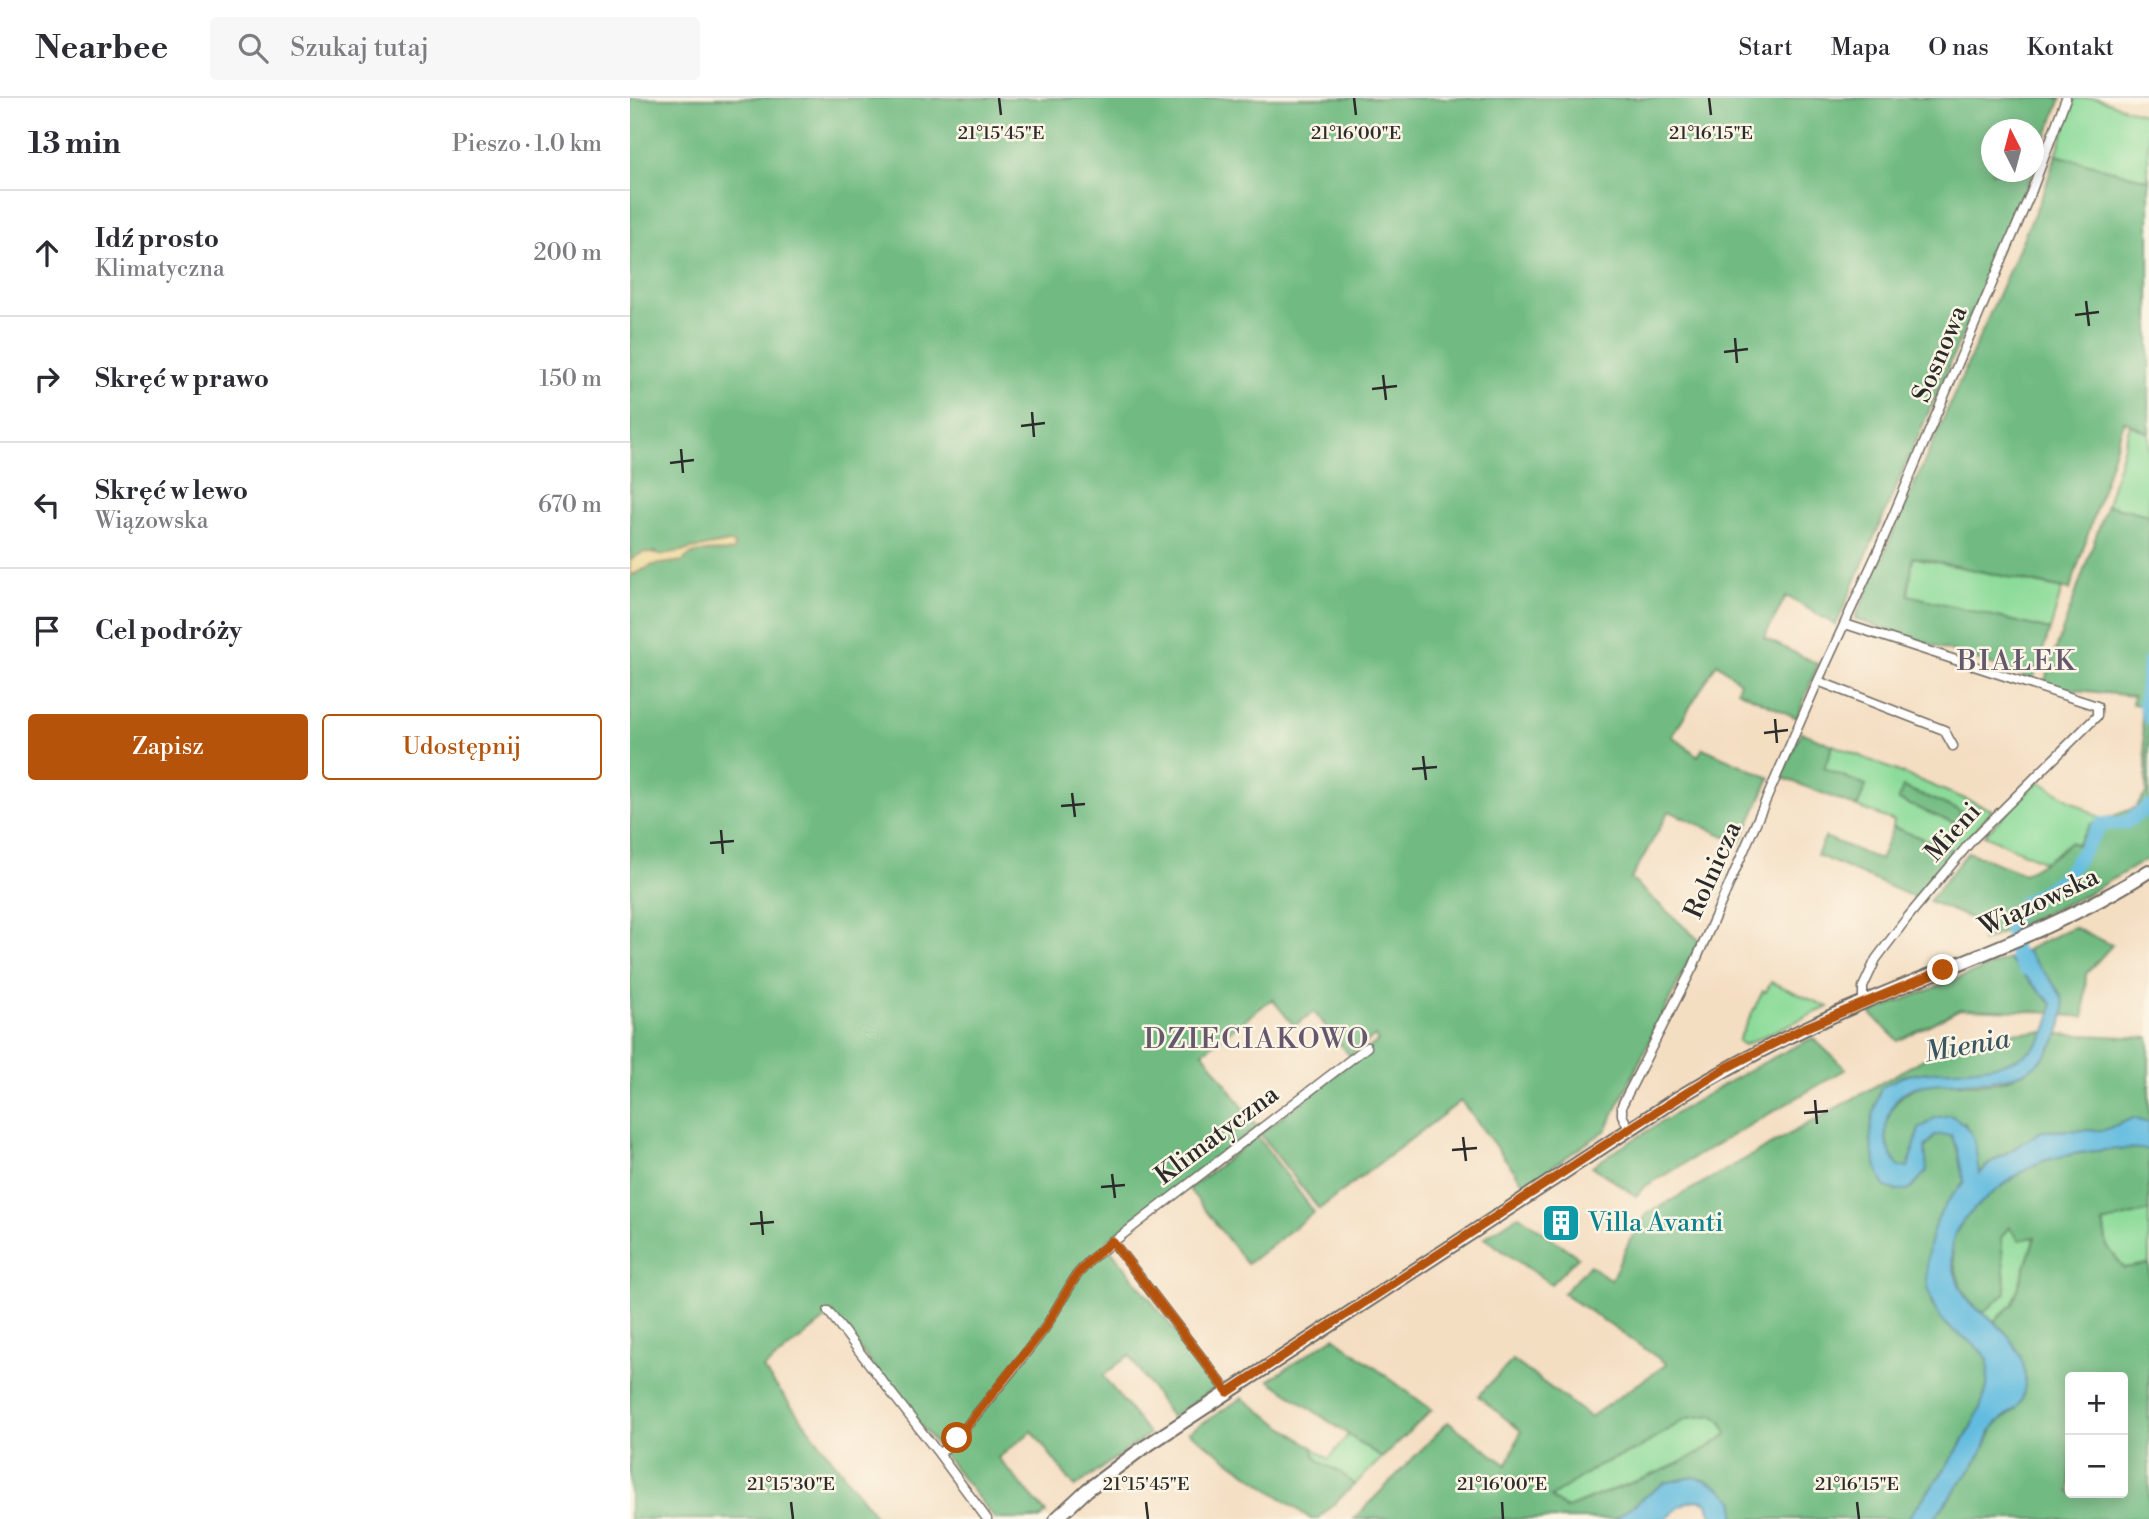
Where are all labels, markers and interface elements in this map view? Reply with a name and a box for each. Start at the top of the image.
search box [210,17,700,80]
text: Nearbee [35,28,168,69]
icon: search [234,29,272,67]
text: Szukaj tutaj [290,32,429,64]
text: Start [1738,33,1793,63]
text: Mapa [1831,33,1890,63]
text: O nas [1928,33,1989,63]
text: Kontakt [2027,33,2114,63]
north arrow [1981,119,2044,182]
text: 21°15'45"E [958,122,1044,145]
text: 21°16'00"E [1311,122,1401,145]
text: 21°16'15"E [1669,122,1753,145]
text: 13 min [28,125,121,163]
text: Pieszo · 1.0 km [452,130,602,158]
text: Idź prosto [95,223,219,255]
icon: ahead [28,234,66,272]
text: 200 m [534,239,602,267]
text: Klimatyczna [95,255,225,283]
street label: Sosnowa [1905,300,1975,407]
icon: right [28,360,66,398]
text: Skręć w prawo [95,363,269,395]
text: 150 m [539,365,602,393]
text: Skręć w lewo [95,475,248,507]
icon: left [28,486,66,524]
text: 670 m [538,491,602,519]
text: Wiązowska [95,507,208,535]
icon: arrive [28,612,66,650]
text: Cel podróży [95,615,242,647]
district label: BIAŁEK [1956,644,2077,679]
button: Zapisz [28,714,308,780]
button: Udostępnij [322,714,602,780]
street label: Mieni [1918,796,1988,868]
street label: Rolnicza [1677,816,1749,924]
street label: Wiązowska [1973,860,2105,944]
route end [1927,954,1958,985]
water label: Mienia [1921,1021,2013,1071]
district label: DZIECIAKOWO [1144,1022,1370,1057]
street label: Klimatyczna [1149,1078,1286,1192]
building icon: Villa Avanti [1540,1202,1582,1244]
place label: Villa Avanti [1587,1207,1723,1239]
map controls [2065,1372,2128,1498]
button: + [2065,1372,2128,1435]
route start [941,1422,972,1453]
button: − [2065,1435,2128,1498]
text: 21°15'30"E [747,1473,835,1496]
text: 21°15'45"E [1103,1473,1189,1496]
text: 21°16'00"E [1457,1473,1547,1496]
text: 21°16'15"E [1815,1473,1899,1496]

